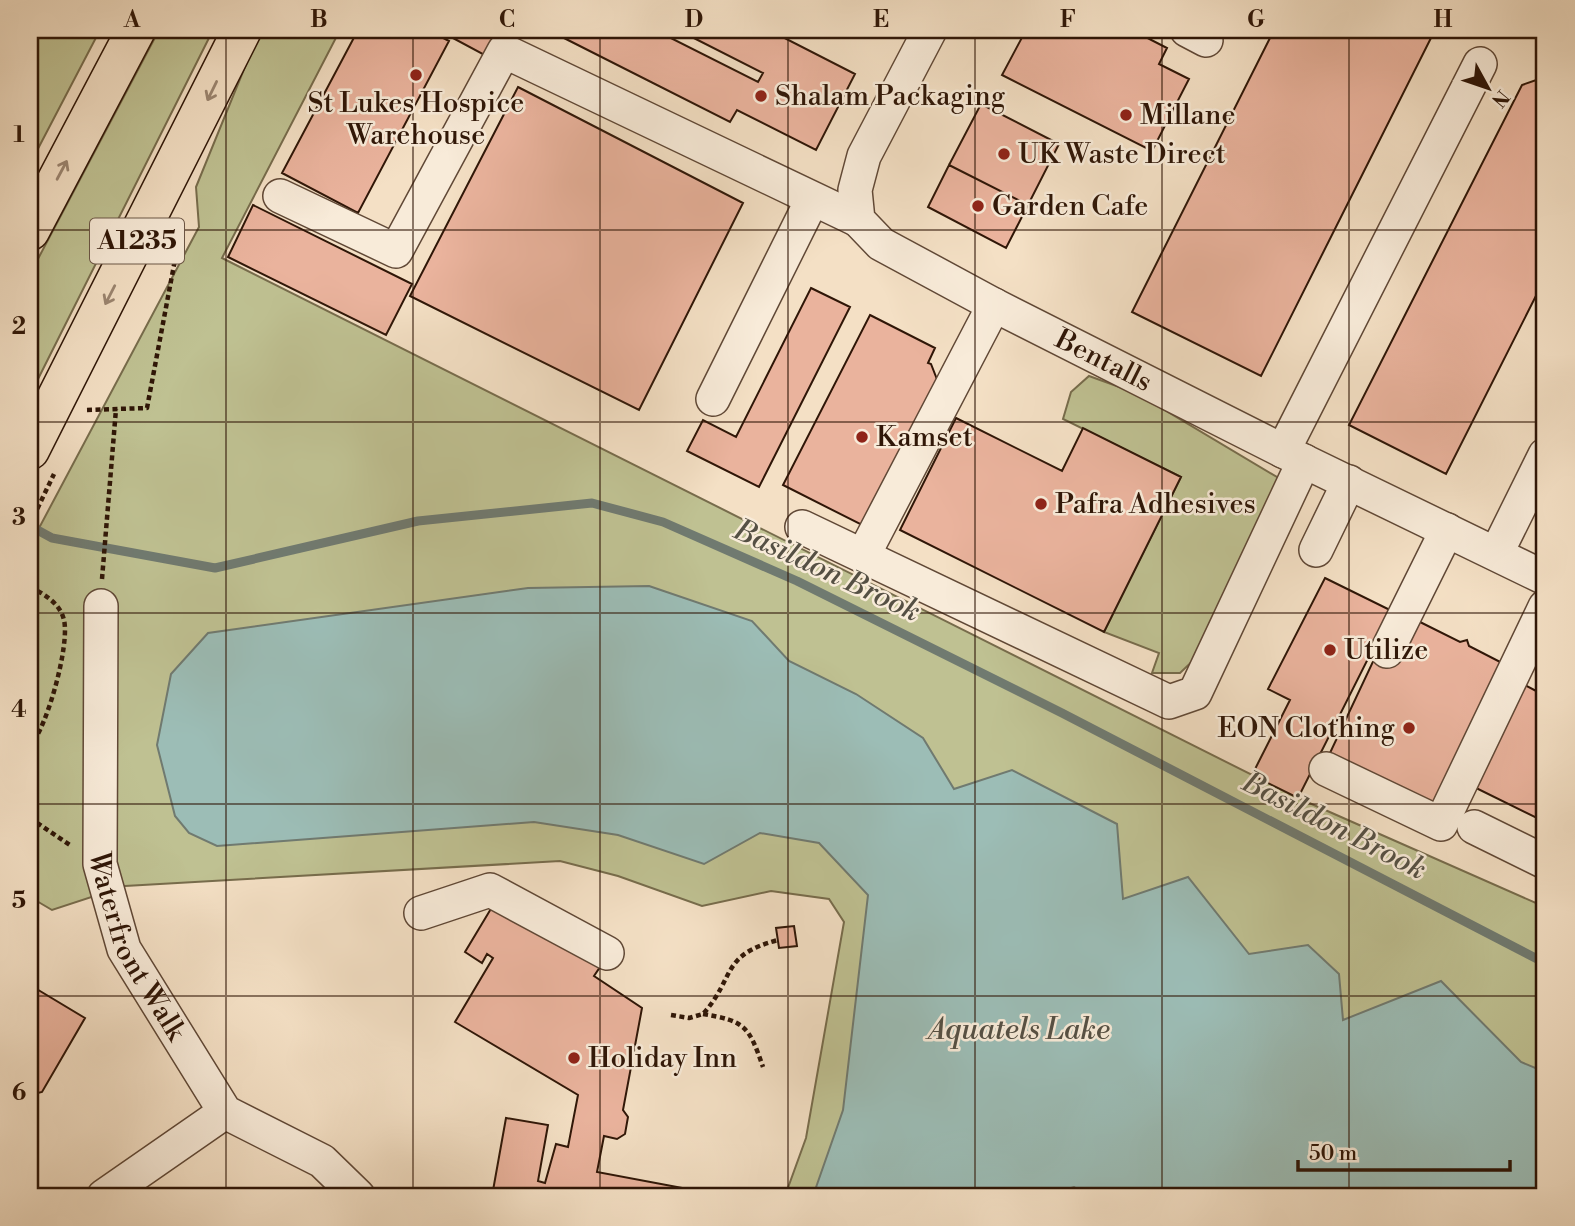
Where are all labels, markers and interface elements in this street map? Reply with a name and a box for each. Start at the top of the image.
text: A [123,6,141,34]
text: B [310,6,328,34]
text: C [499,6,515,34]
text: D [685,6,703,34]
text: E [873,6,889,34]
text: F [1060,6,1076,34]
text: G [1247,6,1265,34]
text: H [1434,6,1453,34]
north arrow [1452,52,1522,122]
marker: St Lukes Hospice Warehouse [408,67,424,83]
place label: Shalam Packaging [775,79,1006,114]
one-way arrow [204,80,218,101]
text: N [1486,85,1514,112]
place label: St Lukes Hospice Warehouse [308,86,524,153]
marker: Shalam Packaging [753,88,769,104]
place label: Millane [1140,98,1236,133]
marker: Millane [1118,107,1134,123]
text: 1 [13,121,25,149]
place label: UK Waste Direct [1018,137,1226,172]
marker: UK Waste Direct [996,146,1012,162]
one-way arrow [55,161,69,181]
place label: Garden Cafe [992,189,1148,224]
marker: Garden Cafe [970,198,986,214]
road number: A1235 [90,218,184,264]
one-way arrow [103,284,117,305]
text: 2 [12,313,26,341]
street label: Bentalls [1048,321,1158,399]
place label: Kamset [876,420,973,455]
marker: Kamset [854,429,870,445]
place label: Pafra Adhesives [1055,487,1256,522]
marker: Pafra Adhesives [1033,496,1049,512]
text: 3 [12,504,26,532]
water label: Basildon Brook [727,511,927,631]
place label: Utilize [1344,633,1428,668]
marker: Utilize [1322,642,1338,658]
text: 4 [11,696,27,724]
place label: EON Clothing [1217,711,1395,746]
marker: EON Clothing [1401,720,1417,736]
water label: Basildon Brook [1235,763,1433,889]
street label: Waterfront Walk [82,850,195,1048]
text: 5 [12,887,26,915]
water label: Aquatels Lake [925,1011,1110,1049]
place label: Holiday Inn [588,1041,737,1076]
marker: Holiday Inn [566,1050,582,1066]
text: 6 [12,1079,26,1107]
scale bar [1298,1128,1510,1172]
text: 50 m [1309,1141,1357,1167]

